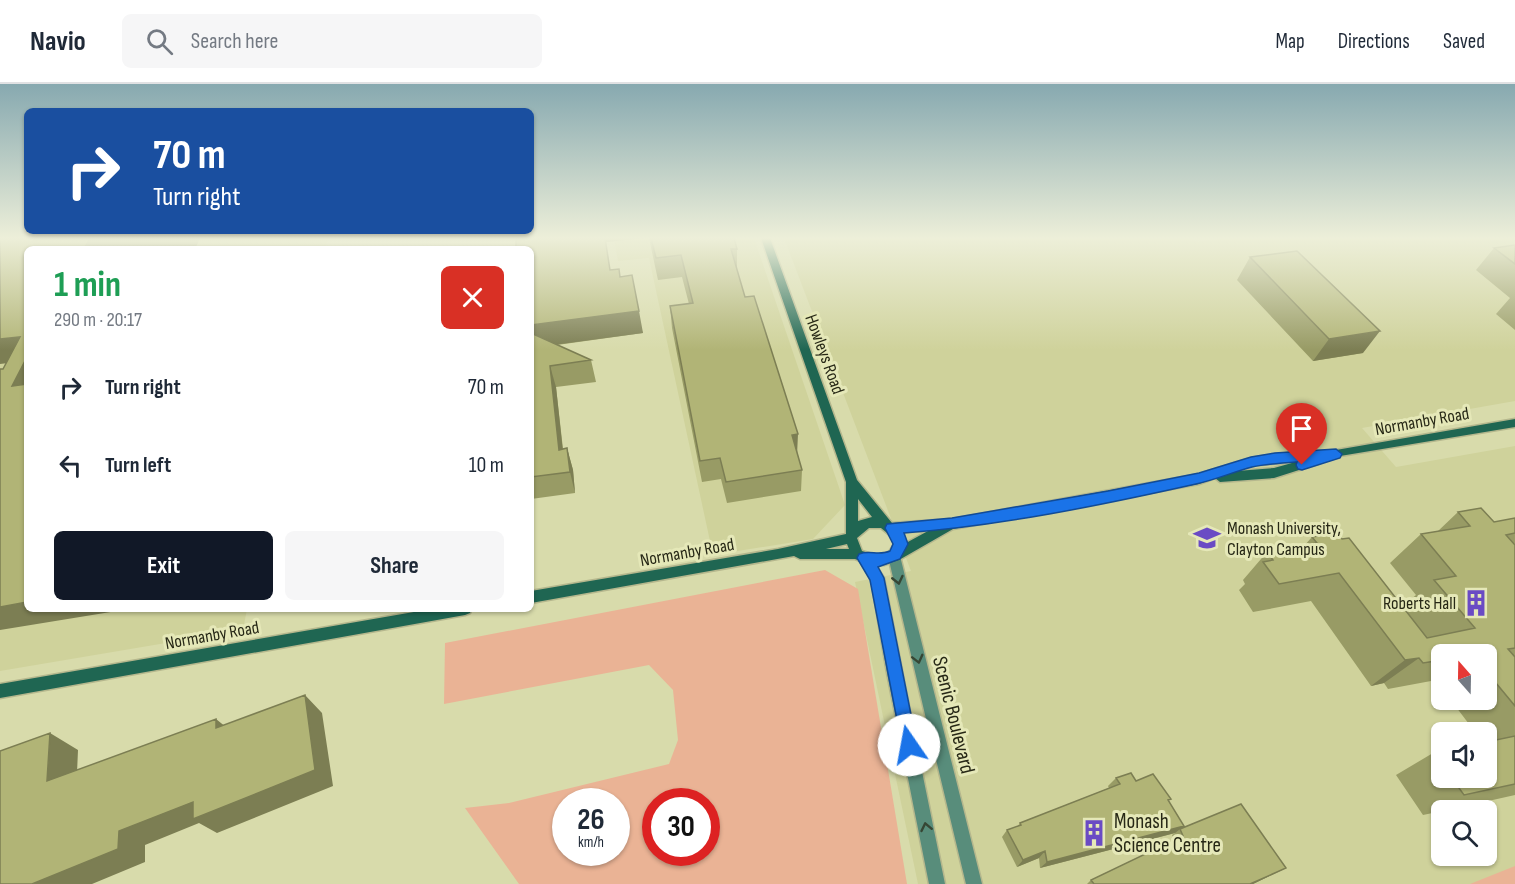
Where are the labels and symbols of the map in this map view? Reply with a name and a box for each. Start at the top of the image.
street label: Howleys Road [800,311,849,397]
pin [1276,403,1327,465]
street label: Normanby Road [1373,403,1471,440]
place label: Monash University, Clayton Campus [1227,518,1341,560]
school or university icon: Monash University, Clayton Campus [1192,523,1222,553]
street label: Normanby Road [638,534,736,571]
one-way arrow [891,574,904,584]
building icon: Roberts Hall [1461,588,1491,618]
place label: Roberts Hall [1383,593,1456,614]
street label: Normanby Road [163,617,261,654]
north arrow [1431,644,1497,710]
one-way arrow [911,654,923,664]
street label: Scenic Boulevard [927,654,980,776]
position arrow [877,713,941,777]
speed limit sign: 30 [642,788,720,866]
place label: Monash Science Centre [1114,809,1221,858]
building icon: Monash Science Centre [1079,818,1109,848]
one-way arrow [920,822,933,832]

